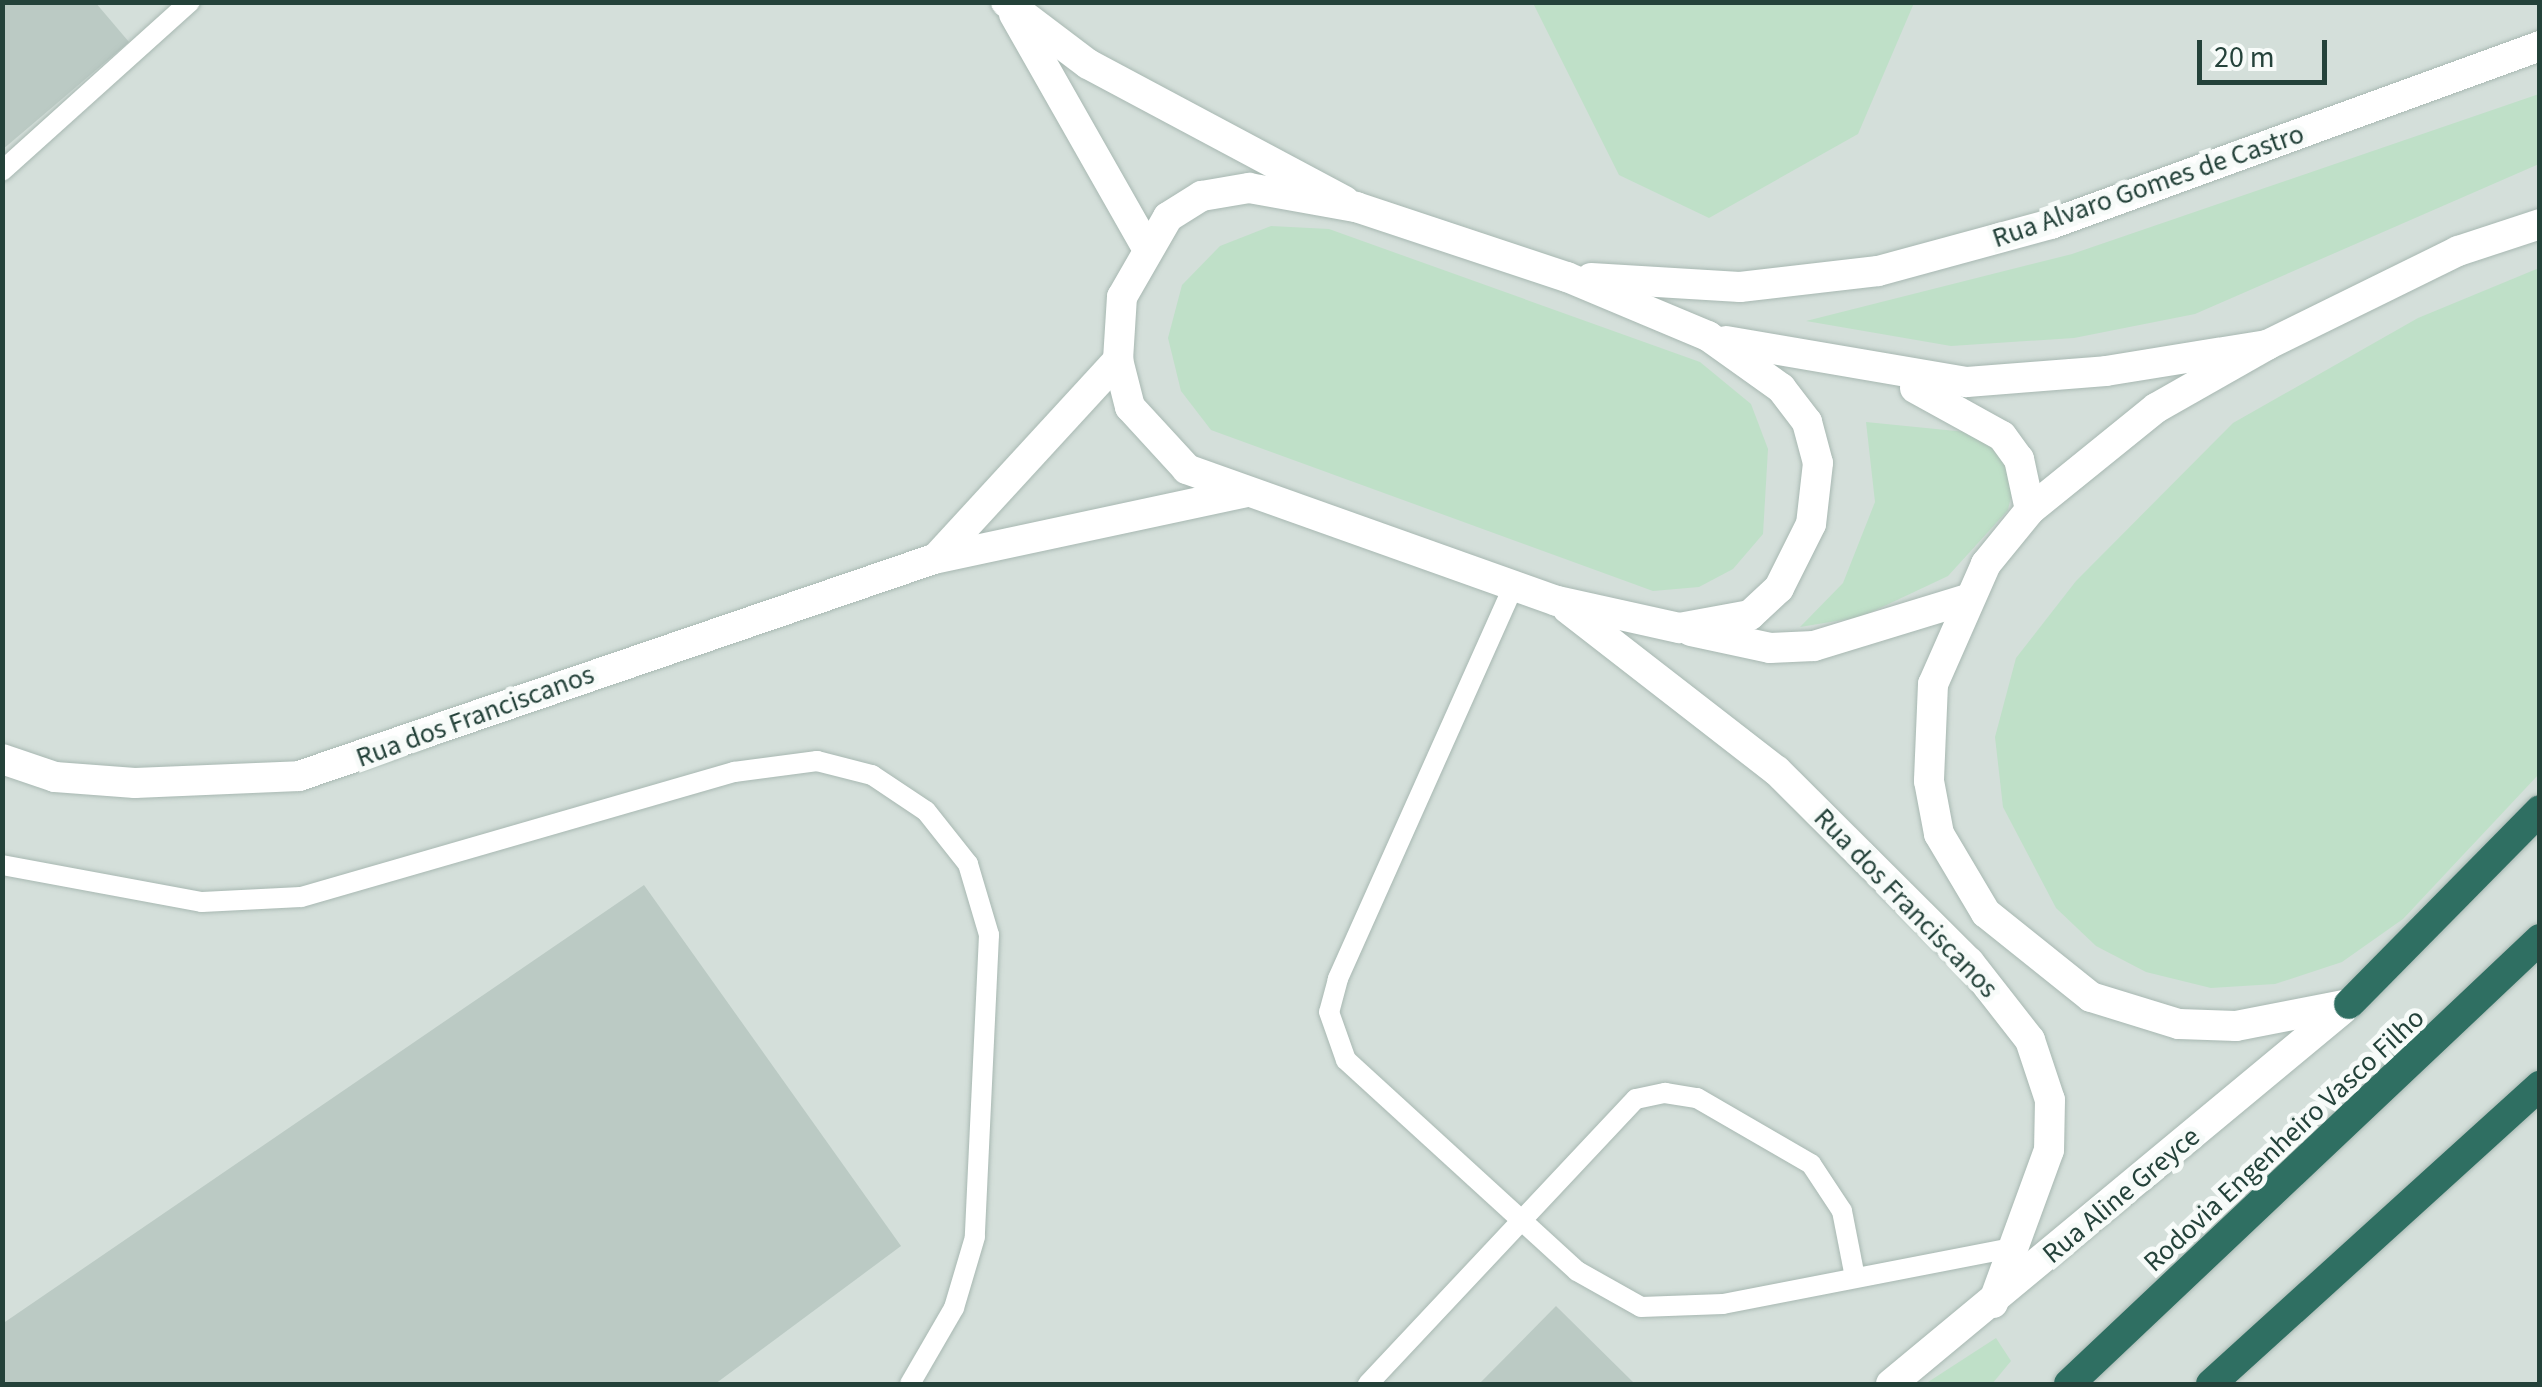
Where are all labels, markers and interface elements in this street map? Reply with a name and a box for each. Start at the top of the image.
scale bar [2202,20,2332,82]
text: 20 m [2214,36,2275,79]
street label: Rua Alvaro Gomes de Castro [1988,117,2308,255]
street label: Rua dos Franciscanos [351,657,599,775]
street label: Rua dos Franciscanos [1807,801,2005,1005]
street label: Rodovia Engenheiro Vasco Filho [2137,1001,2431,1279]
street label: Rua Aline Greyce [2036,1120,2206,1270]

